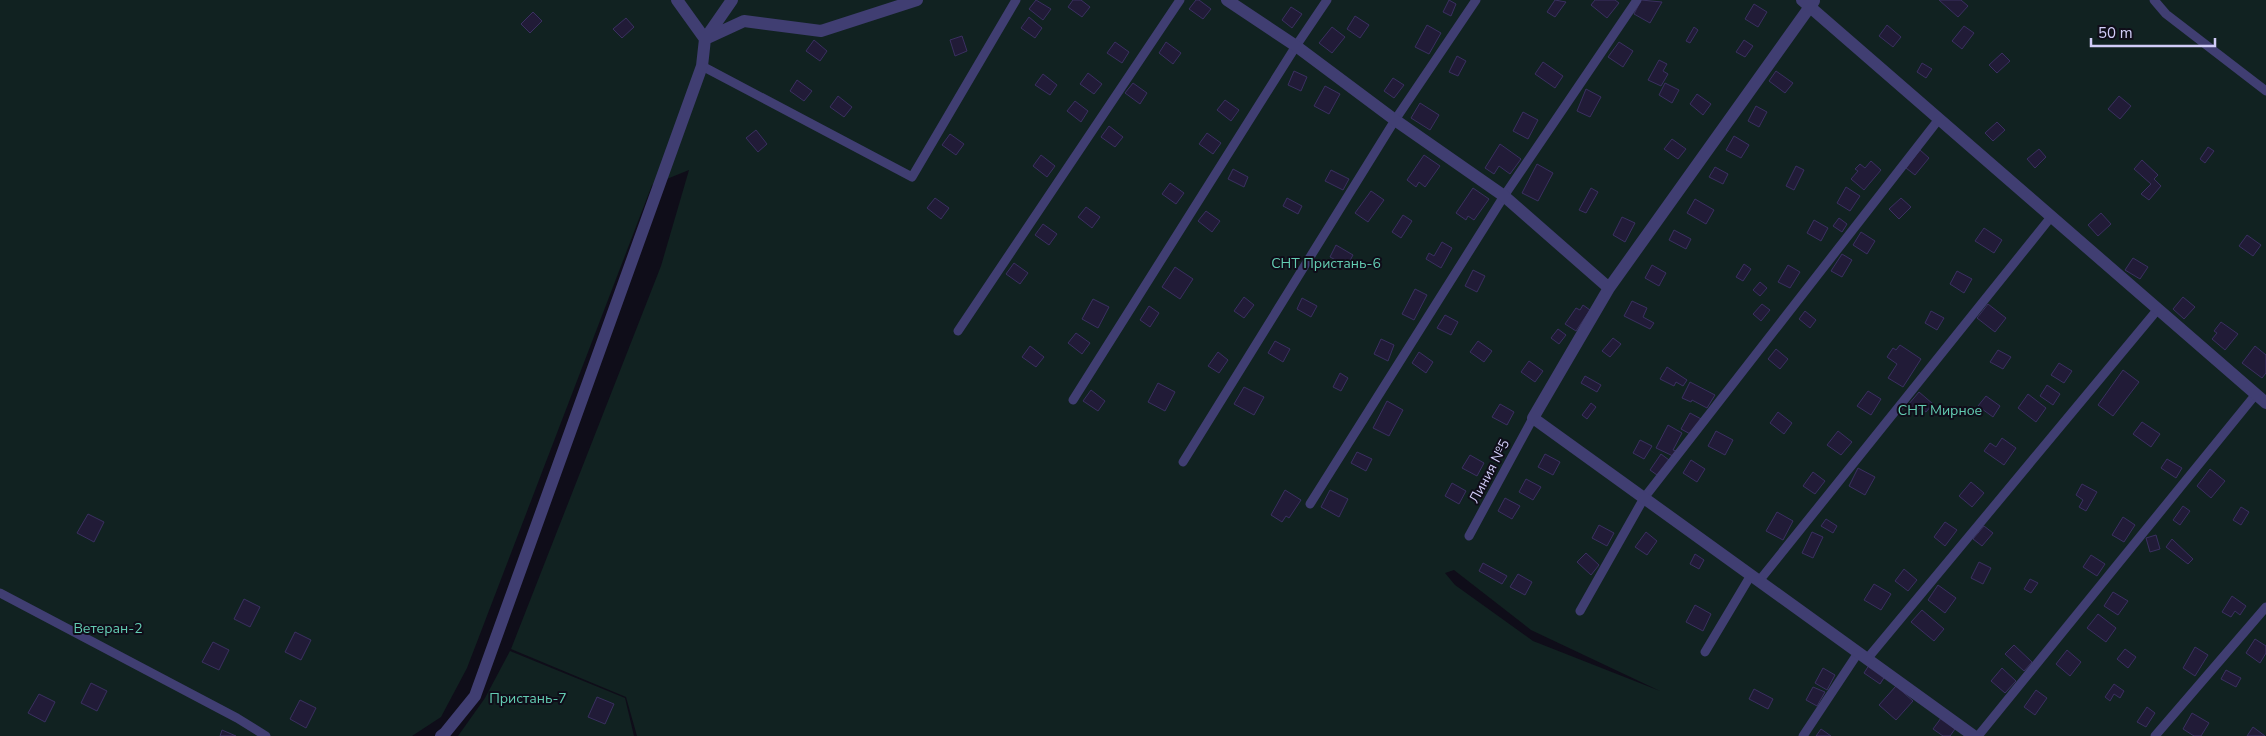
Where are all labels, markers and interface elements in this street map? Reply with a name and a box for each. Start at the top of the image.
scale bar [2091,15,2215,47]
text: 50 m [2098,23,2133,43]
park label: СНТ Пристань-6 [1271,254,1381,273]
park label: СНТ Мирное [1898,401,1982,420]
street label: Линия №5 [1465,436,1514,506]
park label: Ветеран-2 [73,619,143,638]
park label: Пристань-7 [489,689,567,708]

